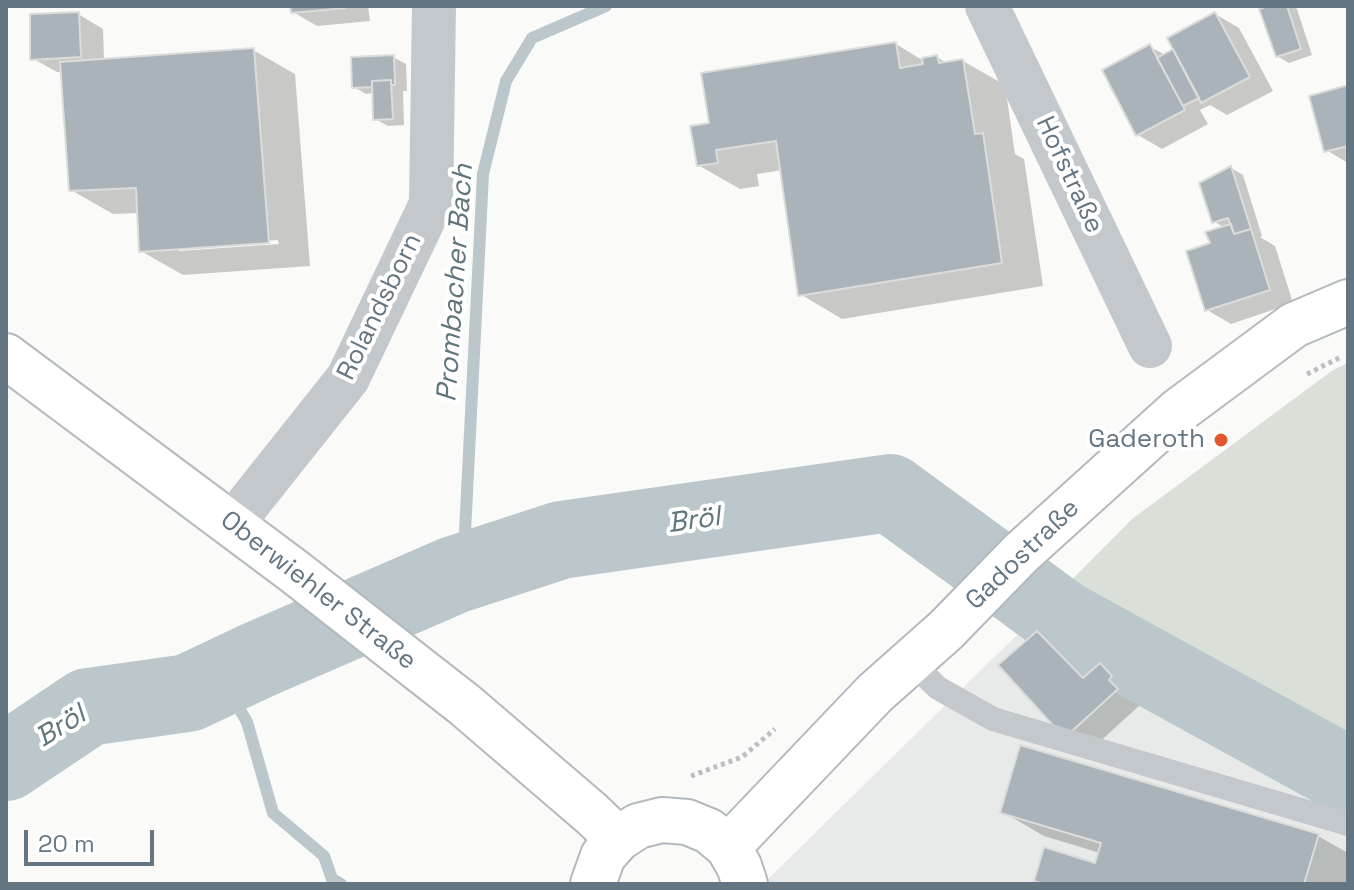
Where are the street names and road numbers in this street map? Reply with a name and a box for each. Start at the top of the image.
street label: Hofstraße [1028,112,1110,238]
street label: Rolandsborn [331,229,429,385]
street label: Gadostraße [960,493,1086,617]
street label: Oberwiehler Straße [214,505,422,677]

